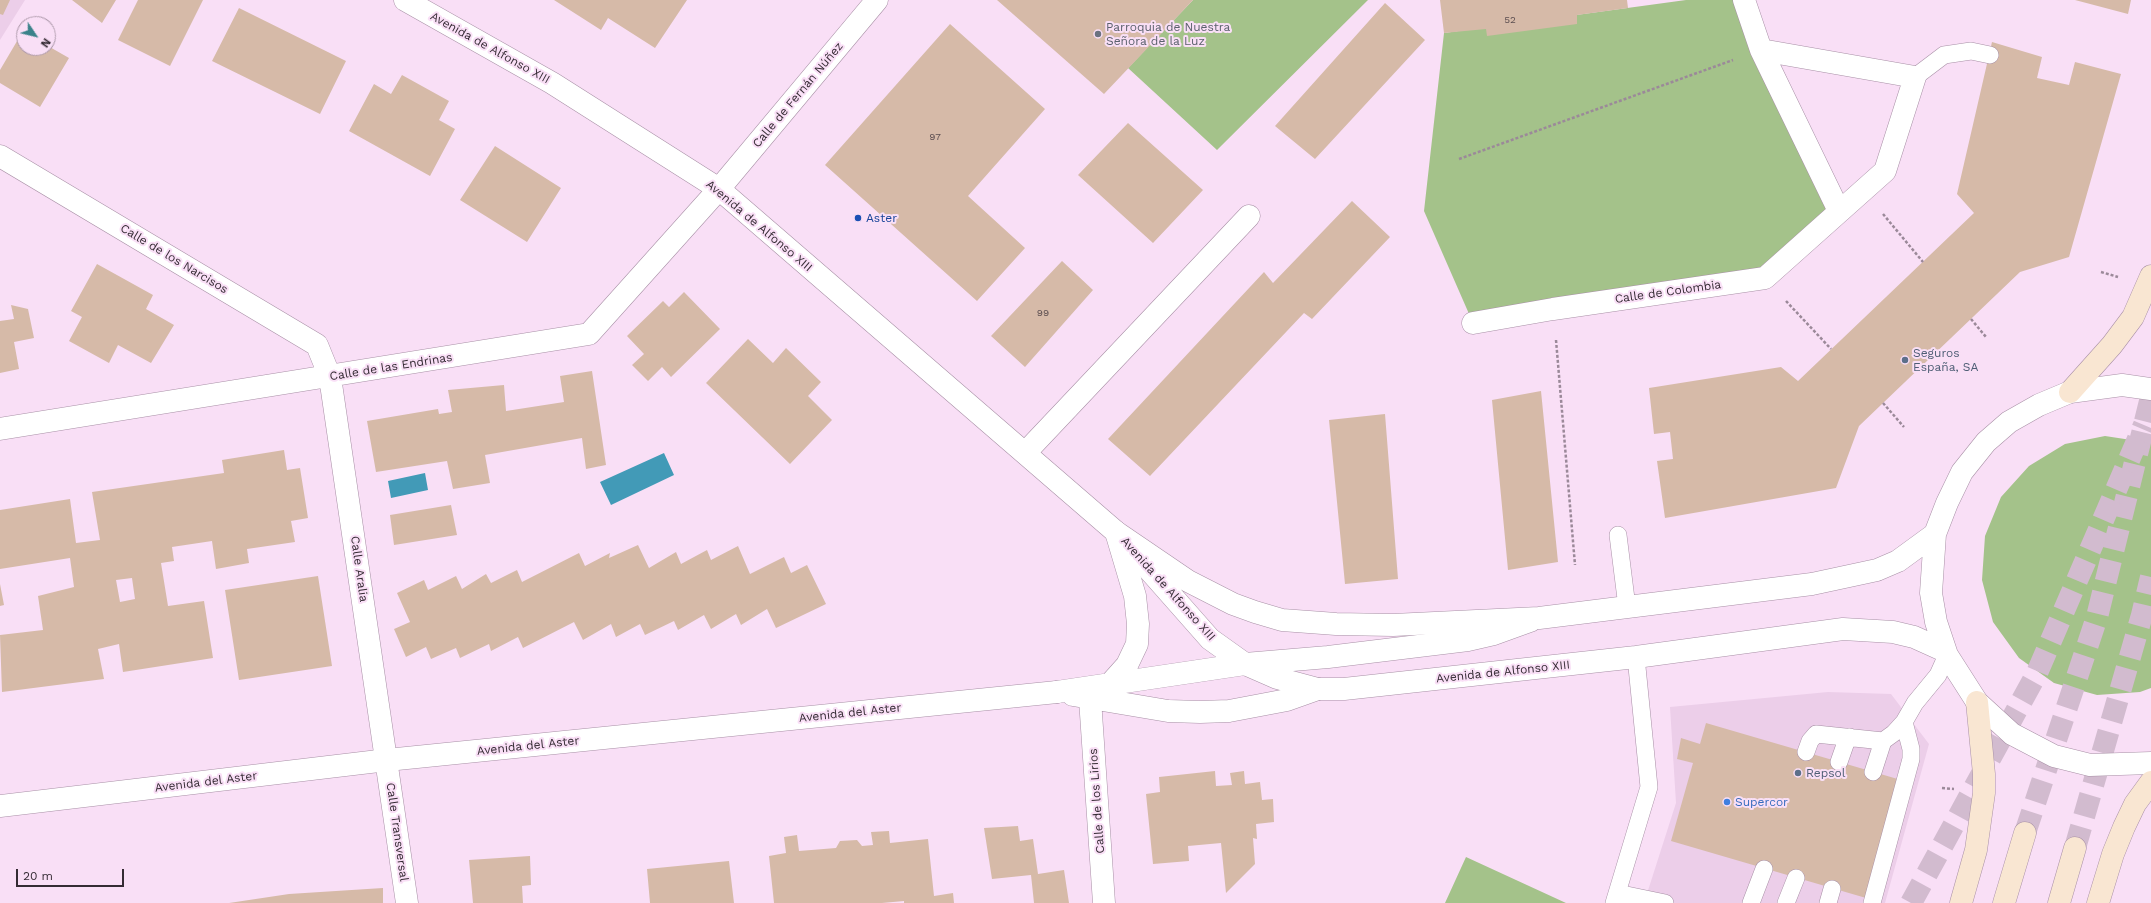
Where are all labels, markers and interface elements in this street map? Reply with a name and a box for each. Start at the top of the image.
street label: Avenida de Alfonso XIII [428,9,552,87]
house number: 52 [1504,14,1516,26]
north arrow [16,16,56,56]
place label: Parroquia de Nuestra Señora de la Luz [1106,20,1230,48]
marker: Parroquia de Nuestra Señora de la Luz [1093,29,1103,39]
text: N [38,36,53,50]
street label: Calle de Fernán Núñez [750,39,846,151]
house number: 97 [929,131,941,143]
street label: Avenida de Alfonso XIII [703,177,815,275]
place label: Aster [866,211,897,225]
marker: Aster [853,213,863,223]
street label: Calle de los Narcisos [117,221,231,297]
street label: Calle de Colombia [1614,277,1722,307]
house number: 99 [1037,307,1049,319]
place label: Seguros España, SA [1913,346,1978,374]
street label: Calle de las Endrinas [329,350,453,384]
marker: Seguros España, SA [1900,355,1910,365]
street label: Avenida de Alfonso XIII [1118,534,1218,644]
street label: Calle Aralia [347,535,371,603]
street label: Avenida de Alfonso XIII [1435,658,1571,686]
street label: Avenida del Aster [798,700,902,726]
street label: Avenida del Aster [476,733,580,759]
street label: Calle de los Lirios [1086,748,1108,854]
place label: Repsol [1806,766,1845,780]
marker: Repsol [1793,768,1803,778]
street label: Avenida del Aster [154,769,258,795]
street label: Calle Transversal [383,782,411,882]
place label: Supercor [1735,795,1788,809]
marker: Supercor [1722,797,1732,807]
scale bar [18,861,126,887]
text: 20 m [23,869,53,883]

